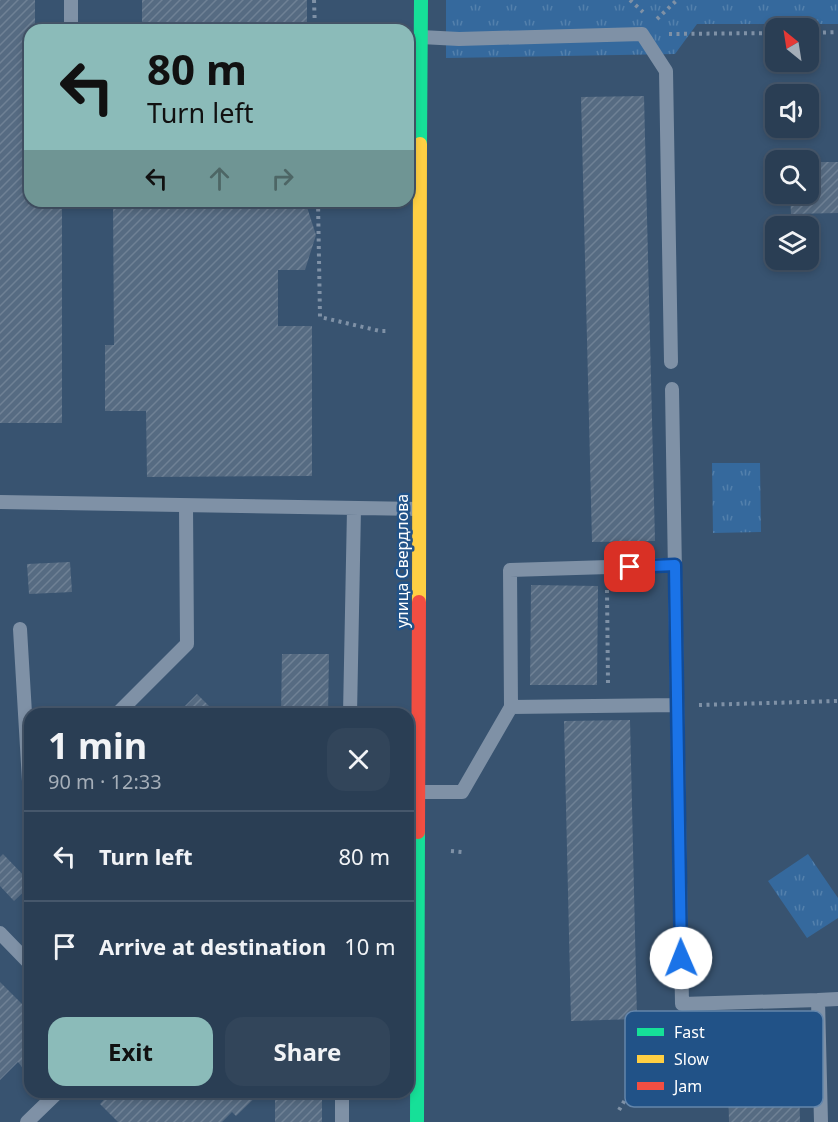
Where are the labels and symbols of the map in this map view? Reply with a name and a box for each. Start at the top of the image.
north arrow [765,18,819,72]
street label: улица Свердлова [391,494,413,628]
pin [604,541,655,592]
position arrow [649,926,713,990]
legend [625,1011,823,1107]
text: Fast [674,1021,705,1043]
text: Slow [674,1048,709,1070]
text: Jam [672,1075,702,1097]

